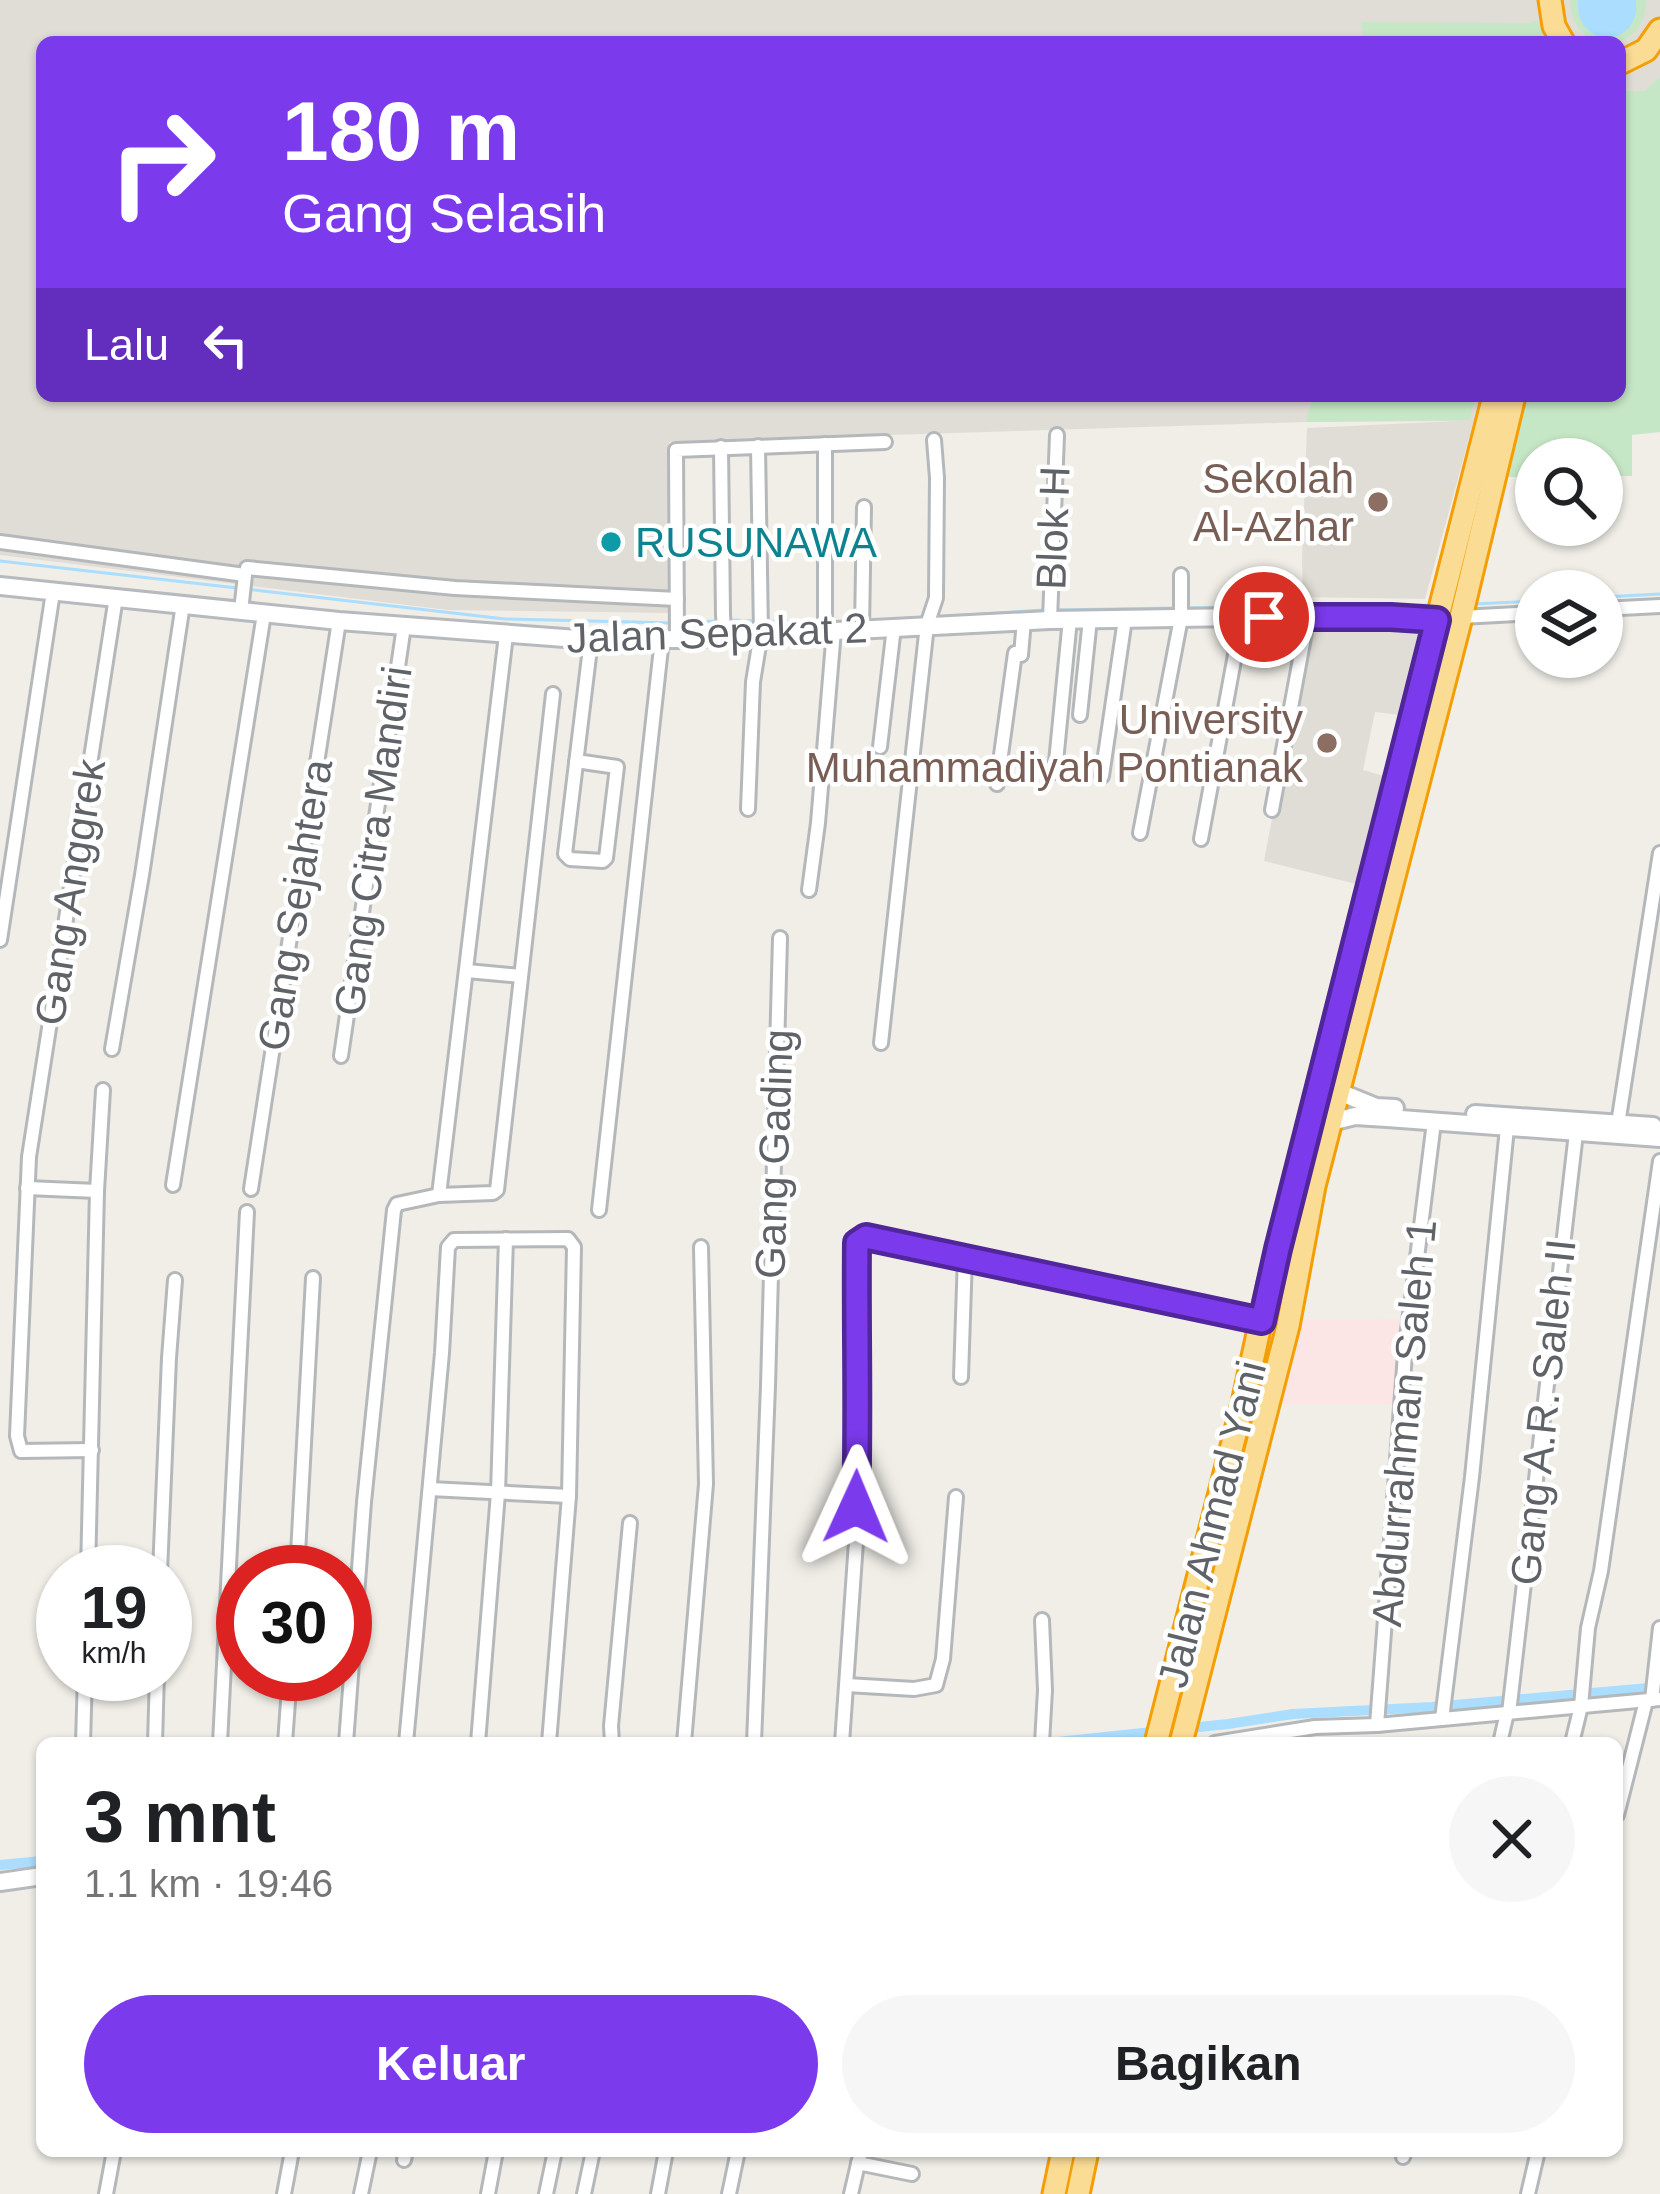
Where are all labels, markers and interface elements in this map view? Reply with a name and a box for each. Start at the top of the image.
icon: right [84,84,240,240]
text: 180 m [282,84,520,178]
text: Gang Selasih [282,183,606,243]
icon: left [193,312,259,378]
text: Lalu [84,319,169,370]
map controls [1515,438,1623,678]
button: search [1515,438,1623,546]
place label: Sekolah Al-Azhar [1193,455,1354,550]
street label: Blok H [1027,465,1079,591]
marker: Sekolah Al-Azhar [1365,489,1391,515]
place label: RUSUNAWA [635,519,877,566]
marker: RUSUNAWA [598,529,624,555]
pin [1213,566,1315,668]
button: layers [1515,570,1623,678]
icon: arrive [1231,584,1297,650]
street label: Jalan Sepakat 2 [566,604,868,662]
street label: Gang Citra Mandiri [325,663,421,1019]
place label: University Muhammadiyah Pontianak [806,696,1304,791]
marker: University Muhammadiyah Pontianak [1314,730,1340,756]
street label: Gang Anggrek [26,755,114,1028]
street label: Gang Sejahtera [249,755,341,1054]
street label: Gang Gading [746,1028,802,1280]
street label: Abdurrahman Saleh 1 [1363,1217,1445,1629]
street label: Gang A.R. Saleh II [1501,1237,1585,1587]
street label: Jalan Ahmad Yani [1149,1356,1275,1692]
position arrow [793,1444,919,1570]
speed limit sign: 30 [216,1545,372,1701]
text: 19 [81,1574,147,1641]
text: km/h [81,1636,147,1669]
button: close [1449,1776,1575,1902]
text: 3 mnt [84,1777,276,1857]
text: 1.1 km · 19:46 [84,1862,333,1905]
button: Keluar [84,1995,818,2133]
button: Bagikan [842,1995,1575,2133]

